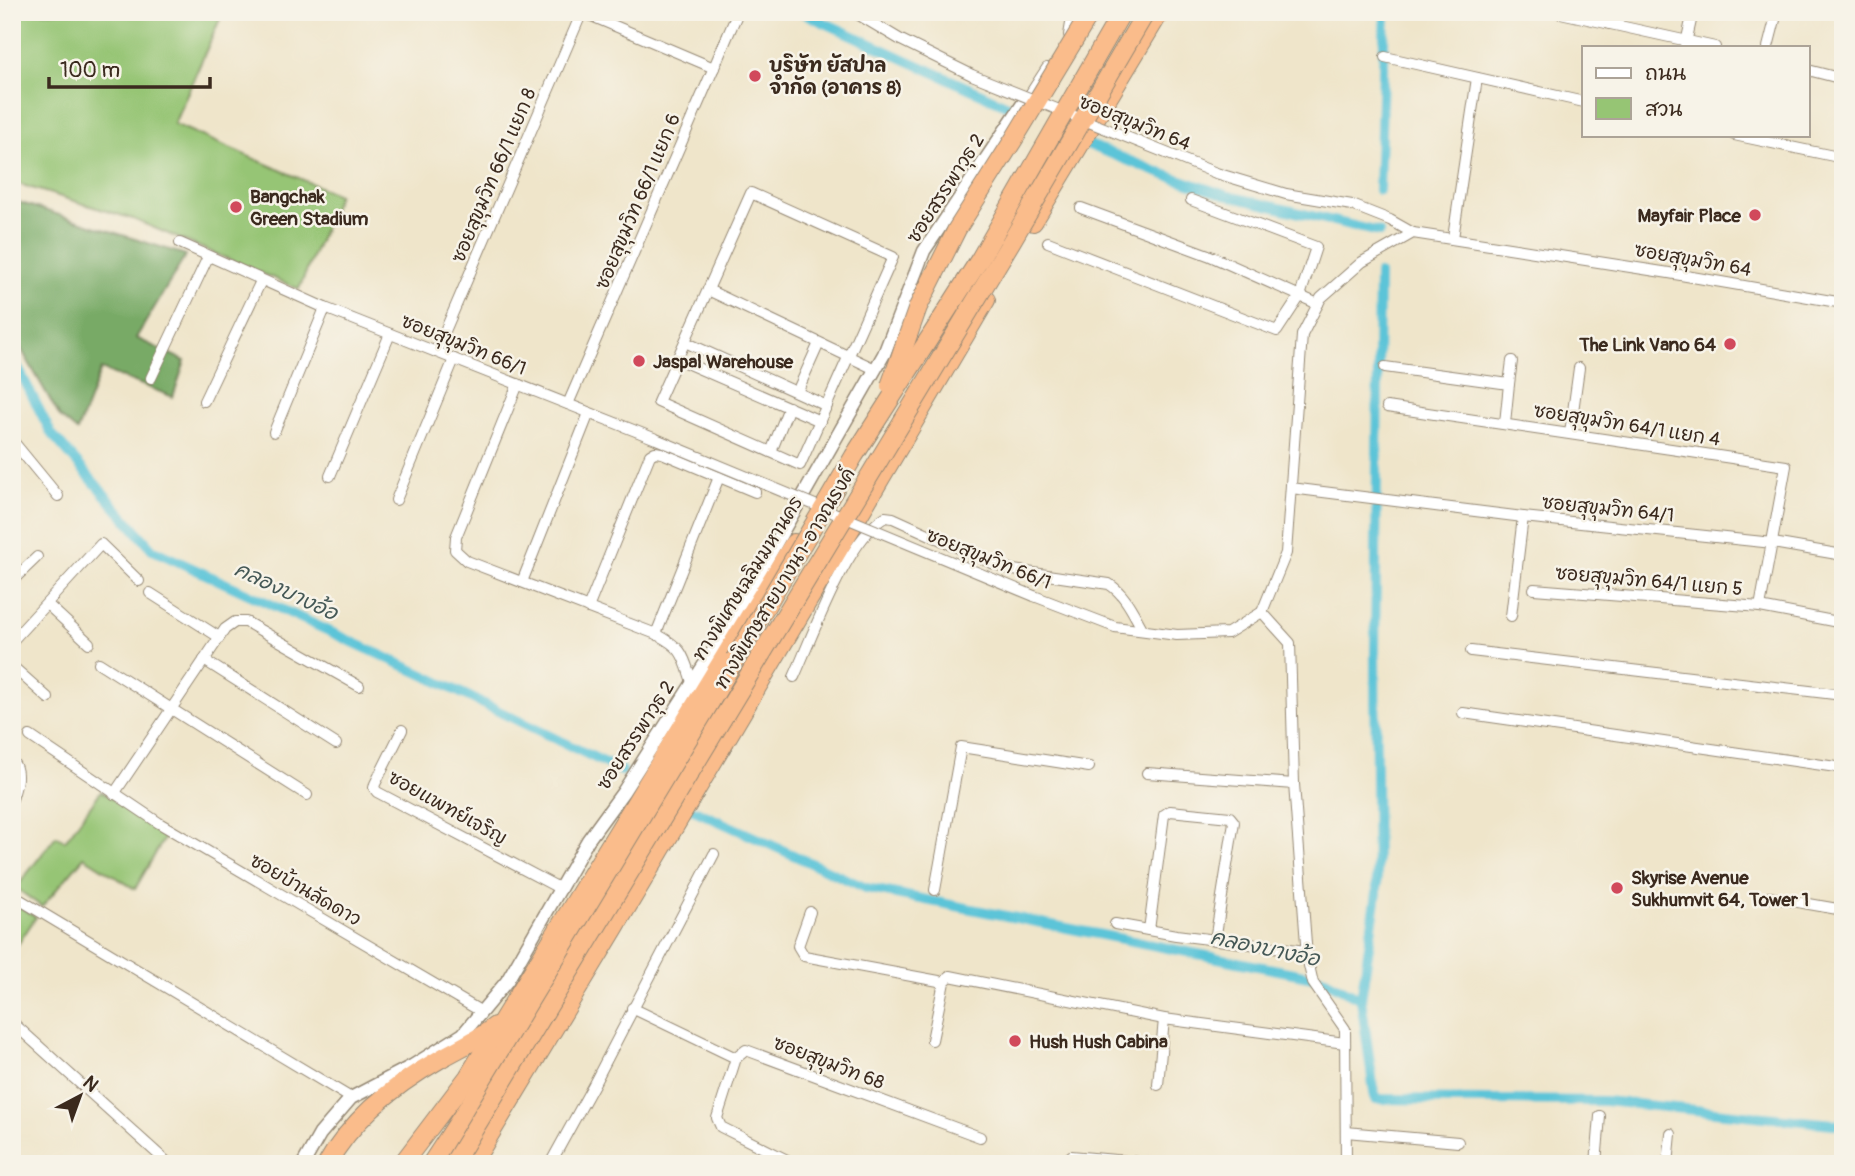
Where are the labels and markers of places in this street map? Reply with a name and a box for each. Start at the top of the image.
place label: บริษัท ยัสปาล จำกัด (อาคาร 8) [769,53,902,100]
marker: บริษัท ยัสปาล จำกัด (อาคาร 8) [747,68,763,84]
place label: Bangchak Green Stadium [250,185,368,231]
marker: Bangchak Green Stadium [228,199,244,215]
place label: Mayfair Place [1637,204,1742,228]
marker: Mayfair Place [1747,207,1763,223]
place label: The Link Vano 64 [1578,333,1716,357]
marker: The Link Vano 64 [1722,336,1738,352]
place label: Jaspal Warehouse [653,350,794,374]
marker: Jaspal Warehouse [631,353,647,369]
place label: Skyrise Avenue Sukhumvit 64, Tower 1 [1631,866,1809,912]
marker: Skyrise Avenue Sukhumvit 64, Tower 1 [1609,880,1625,896]
place label: Hush Hush Cabina [1029,1030,1168,1054]
marker: Hush Hush Cabina [1007,1033,1023,1049]

